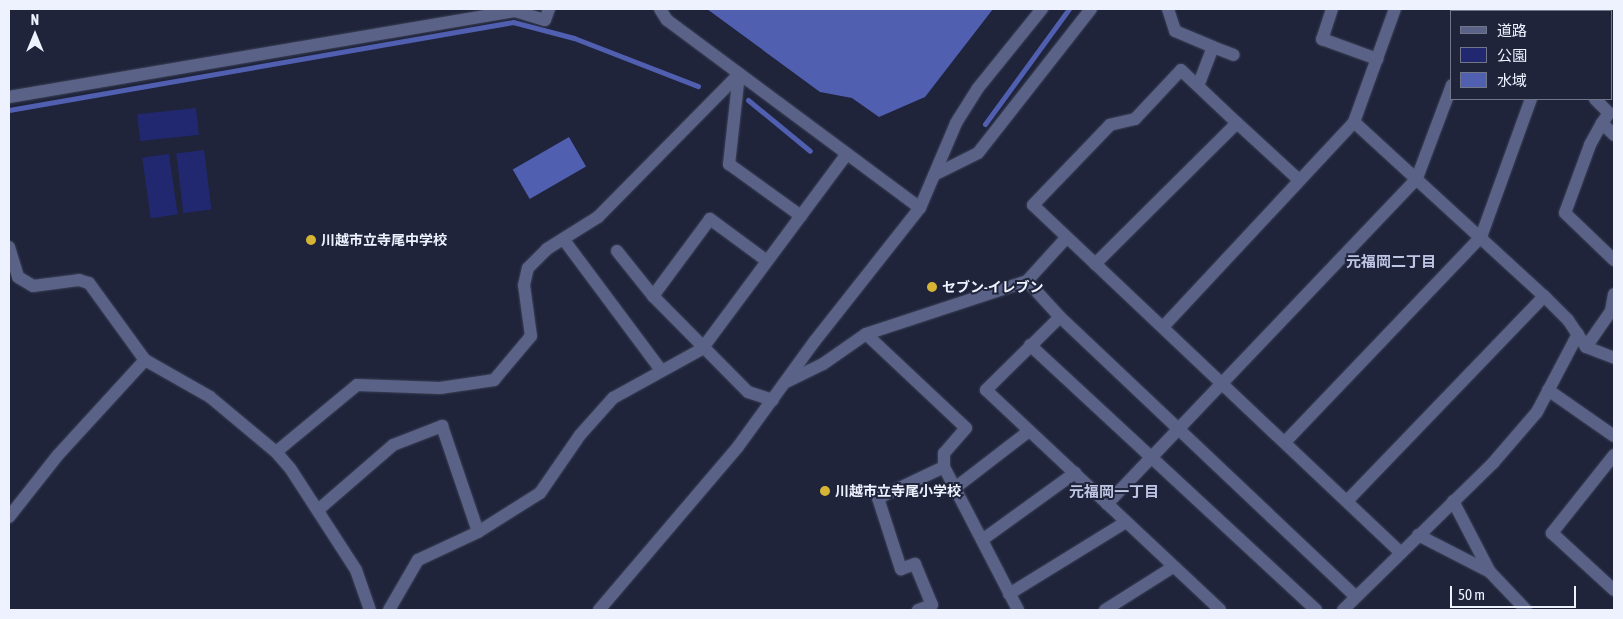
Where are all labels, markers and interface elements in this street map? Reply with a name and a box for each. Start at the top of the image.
north arrow [10,10,60,60]
legend [1450,10,1613,100]
text: N [31,12,39,28]
text: 道路 [1497,22,1527,39]
text: 公園 [1497,47,1527,64]
text: 水域 [1497,72,1527,89]
place label: 川越市立寺尾中学校 [321,232,447,248]
marker: 川越市立寺尾中学校 [305,234,317,246]
district label: 元福岡二丁目 [1346,253,1436,271]
place label: セブン-イレブン [942,279,1043,295]
marker: セブン-イレブン [926,281,938,293]
place label: 川越市立寺尾小学校 [835,483,961,499]
district label: 元福岡一丁目 [1069,483,1159,501]
marker: 川越市立寺尾小学校 [819,485,831,497]
scale bar [1453,576,1579,608]
text: 50 m [1458,586,1485,603]

